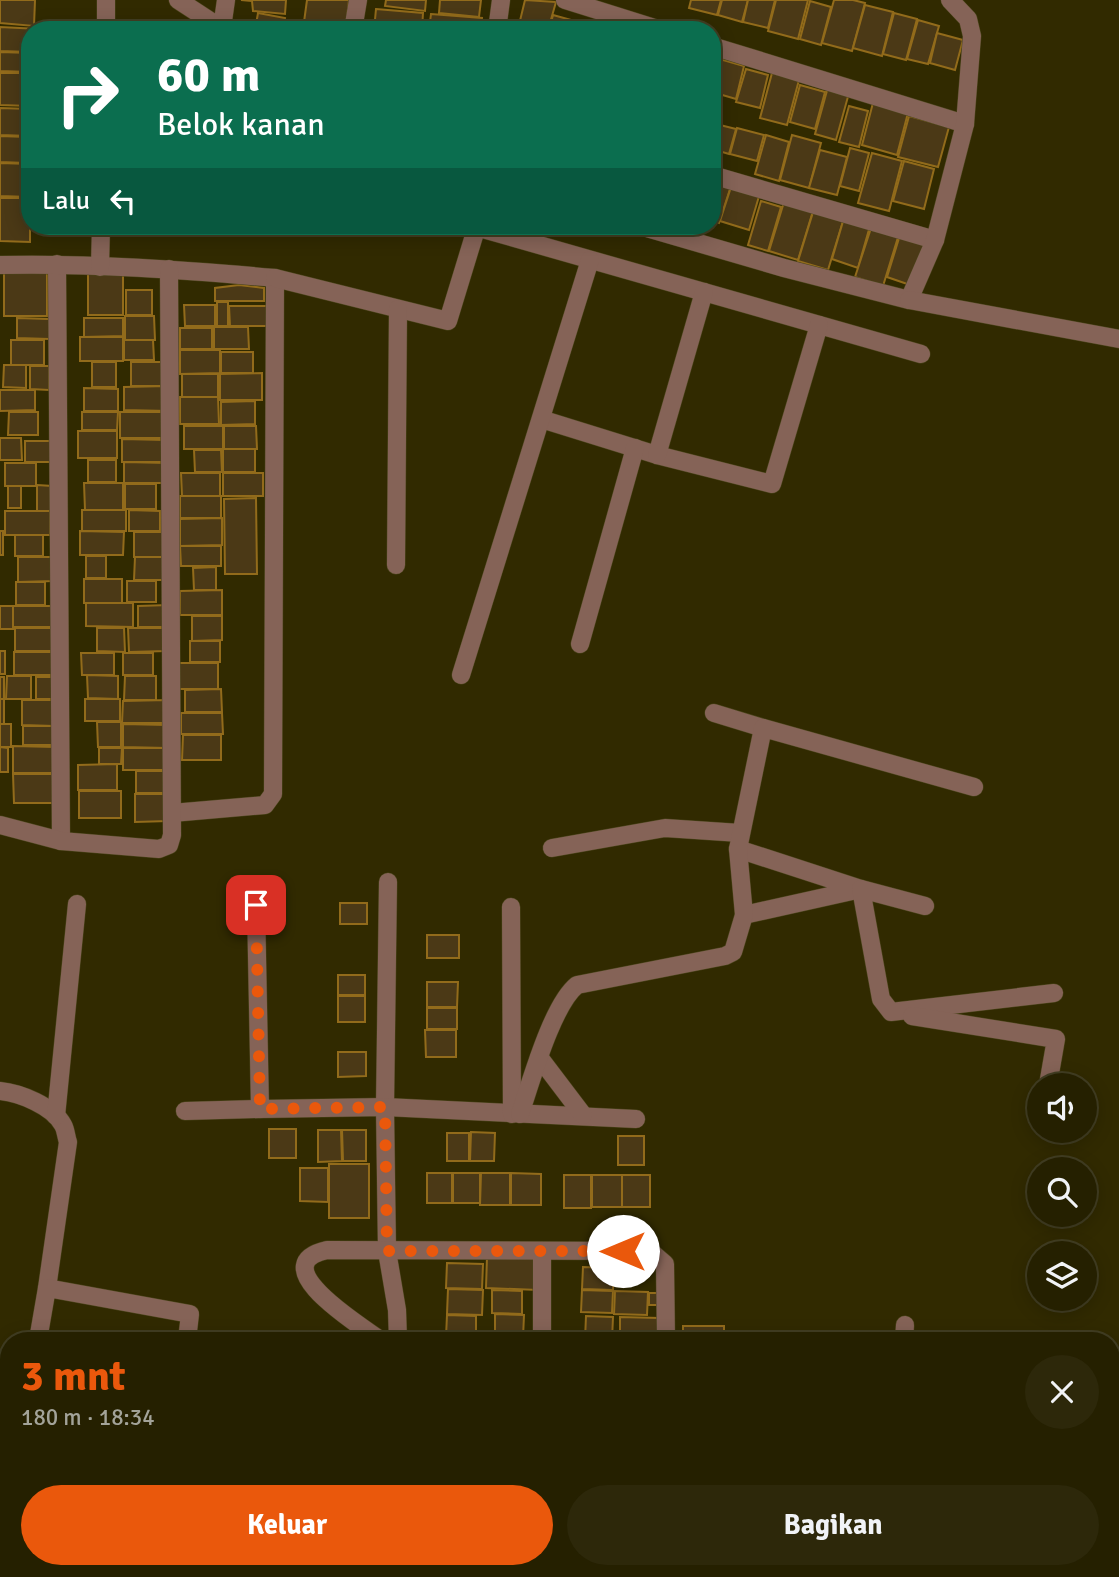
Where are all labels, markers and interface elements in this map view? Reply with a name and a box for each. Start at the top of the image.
text: 60 m [157,45,260,105]
icon: right [42,49,133,140]
text: Belok kanan [157,105,325,144]
icon: left [104,182,142,220]
text: Lalu [42,185,90,217]
pin [226,875,286,935]
icon: arrive [237,886,275,924]
map controls [1027,1073,1097,1311]
button: sound [1027,1073,1097,1143]
button: search [1027,1157,1097,1227]
position arrow [586,1214,660,1288]
button: layers [1027,1241,1097,1311]
text: 3 mnt [21,1351,126,1402]
button: close [1025,1355,1099,1429]
text: 180 m · 18:34 [21,1403,155,1432]
button: Keluar [21,1485,553,1565]
button: Bagikan [567,1485,1099,1565]

